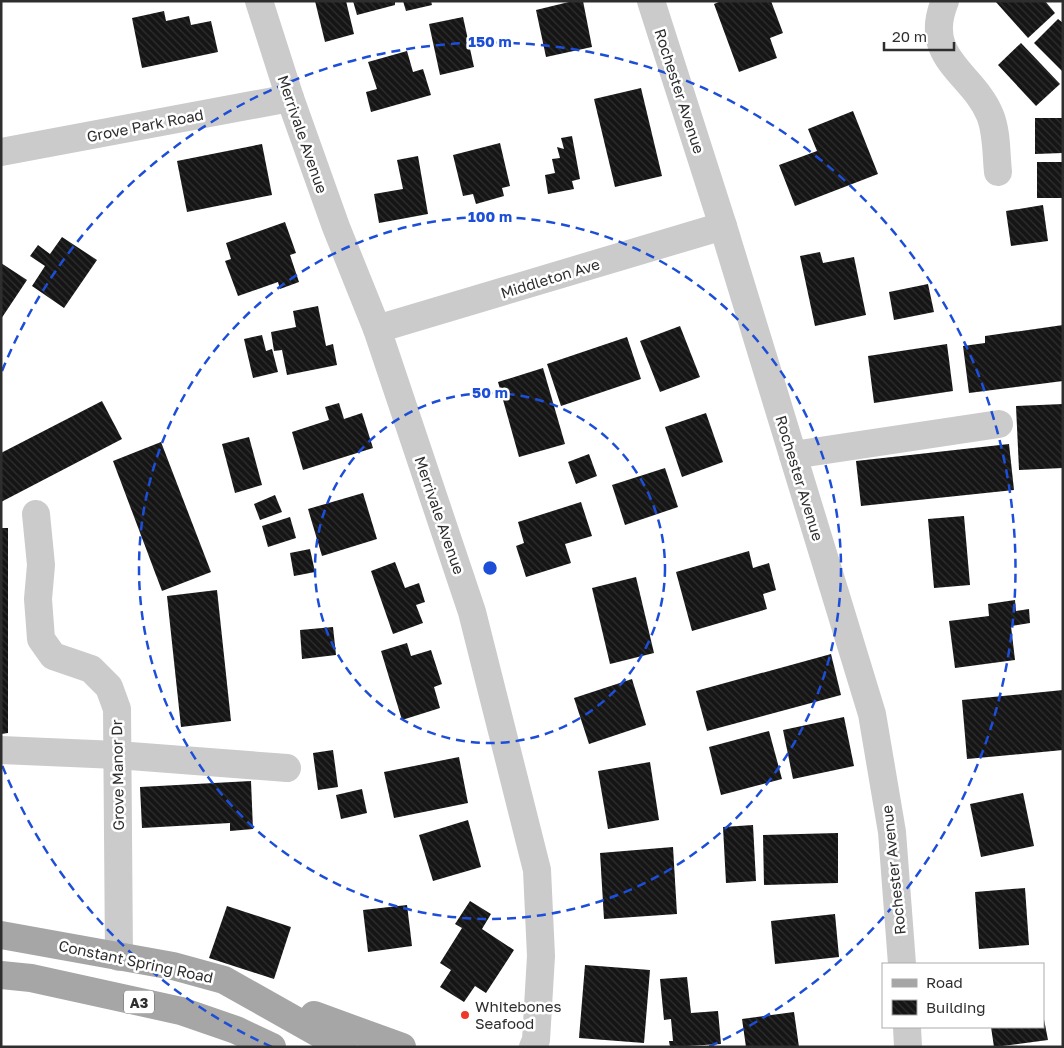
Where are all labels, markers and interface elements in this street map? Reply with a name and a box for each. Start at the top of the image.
scale bar [884,20,954,52]
street label: Rochester Avenue [651,26,709,156]
text: 20 m [892,27,927,45]
text: 150 m [468,32,512,50]
street label: Merrivale Avenue [274,73,332,196]
street label: Grove Park Road [85,105,205,145]
text: 100 m [468,207,512,225]
street label: Middleton Ave [498,254,602,302]
text: 50 m [472,383,508,401]
street label: Rochester Avenue [772,413,828,543]
street label: Merrivale Avenue [411,454,469,577]
centre of rings [481,559,499,577]
street label: Grove Manor Dr [107,719,127,831]
street label: Rochester Avenue [877,804,909,936]
street label: Constant Spring Road [57,936,215,986]
legend [882,963,1044,1028]
text: Road [926,973,963,991]
road number: A3 [124,990,154,1014]
place label: Whitebones Seafood [475,997,561,1032]
text: Building [926,998,986,1016]
marker: Whitebones Seafood [459,1009,471,1021]

